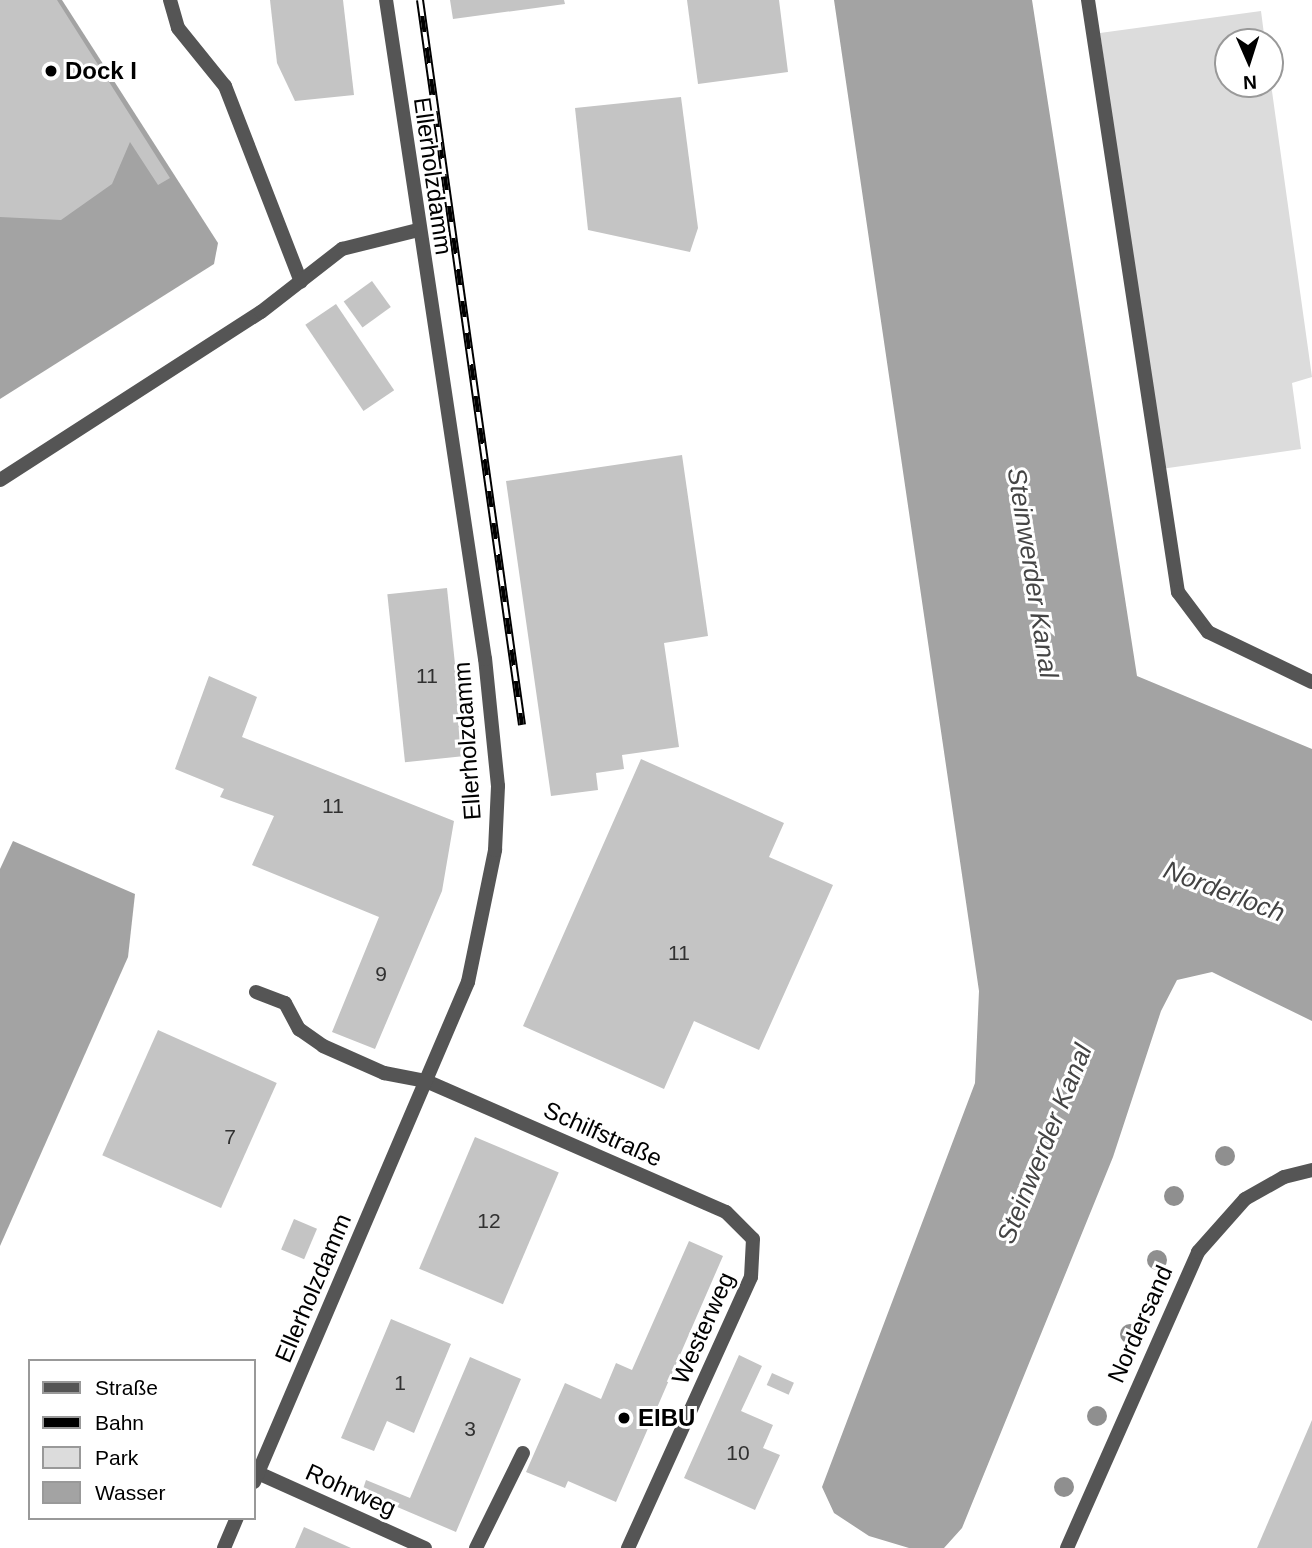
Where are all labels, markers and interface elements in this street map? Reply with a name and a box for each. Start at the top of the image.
north arrow [1214,28,1284,98]
place label: Dock I [65,57,137,85]
marker: Dock I [43,63,59,79]
text: N [1243,72,1257,93]
street label: Ellerholzdamm [408,95,458,257]
water label: Steinwerder Kanal [1000,466,1064,680]
street label: Ellerholzdamm [447,661,487,821]
house number: 11 [416,663,438,689]
house number: 11 [322,793,344,819]
water label: Norderloch [1159,855,1289,929]
house number: 11 [668,940,690,966]
house number: 9 [375,961,387,987]
water label: Steinwerder Kanal [991,1040,1099,1248]
street label: Schilfstraße [539,1095,667,1173]
house number: 7 [224,1124,236,1150]
house number: 12 [477,1208,501,1234]
street label: Ellerholzdamm [269,1209,357,1367]
street label: Nordersand [1101,1261,1179,1387]
street label: Westerweg [666,1268,740,1388]
legend [28,1359,256,1520]
house number: 1 [394,1370,406,1396]
text: Straße [95,1376,158,1399]
place label: EIBU [638,1404,695,1432]
marker: EIBU [616,1410,632,1426]
text: Bahn [95,1411,144,1434]
house number: 3 [464,1416,476,1442]
house number: 10 [726,1440,750,1466]
text: Park [95,1446,138,1469]
street label: Rohrweg [301,1457,401,1523]
text: Wasser [95,1481,165,1504]

